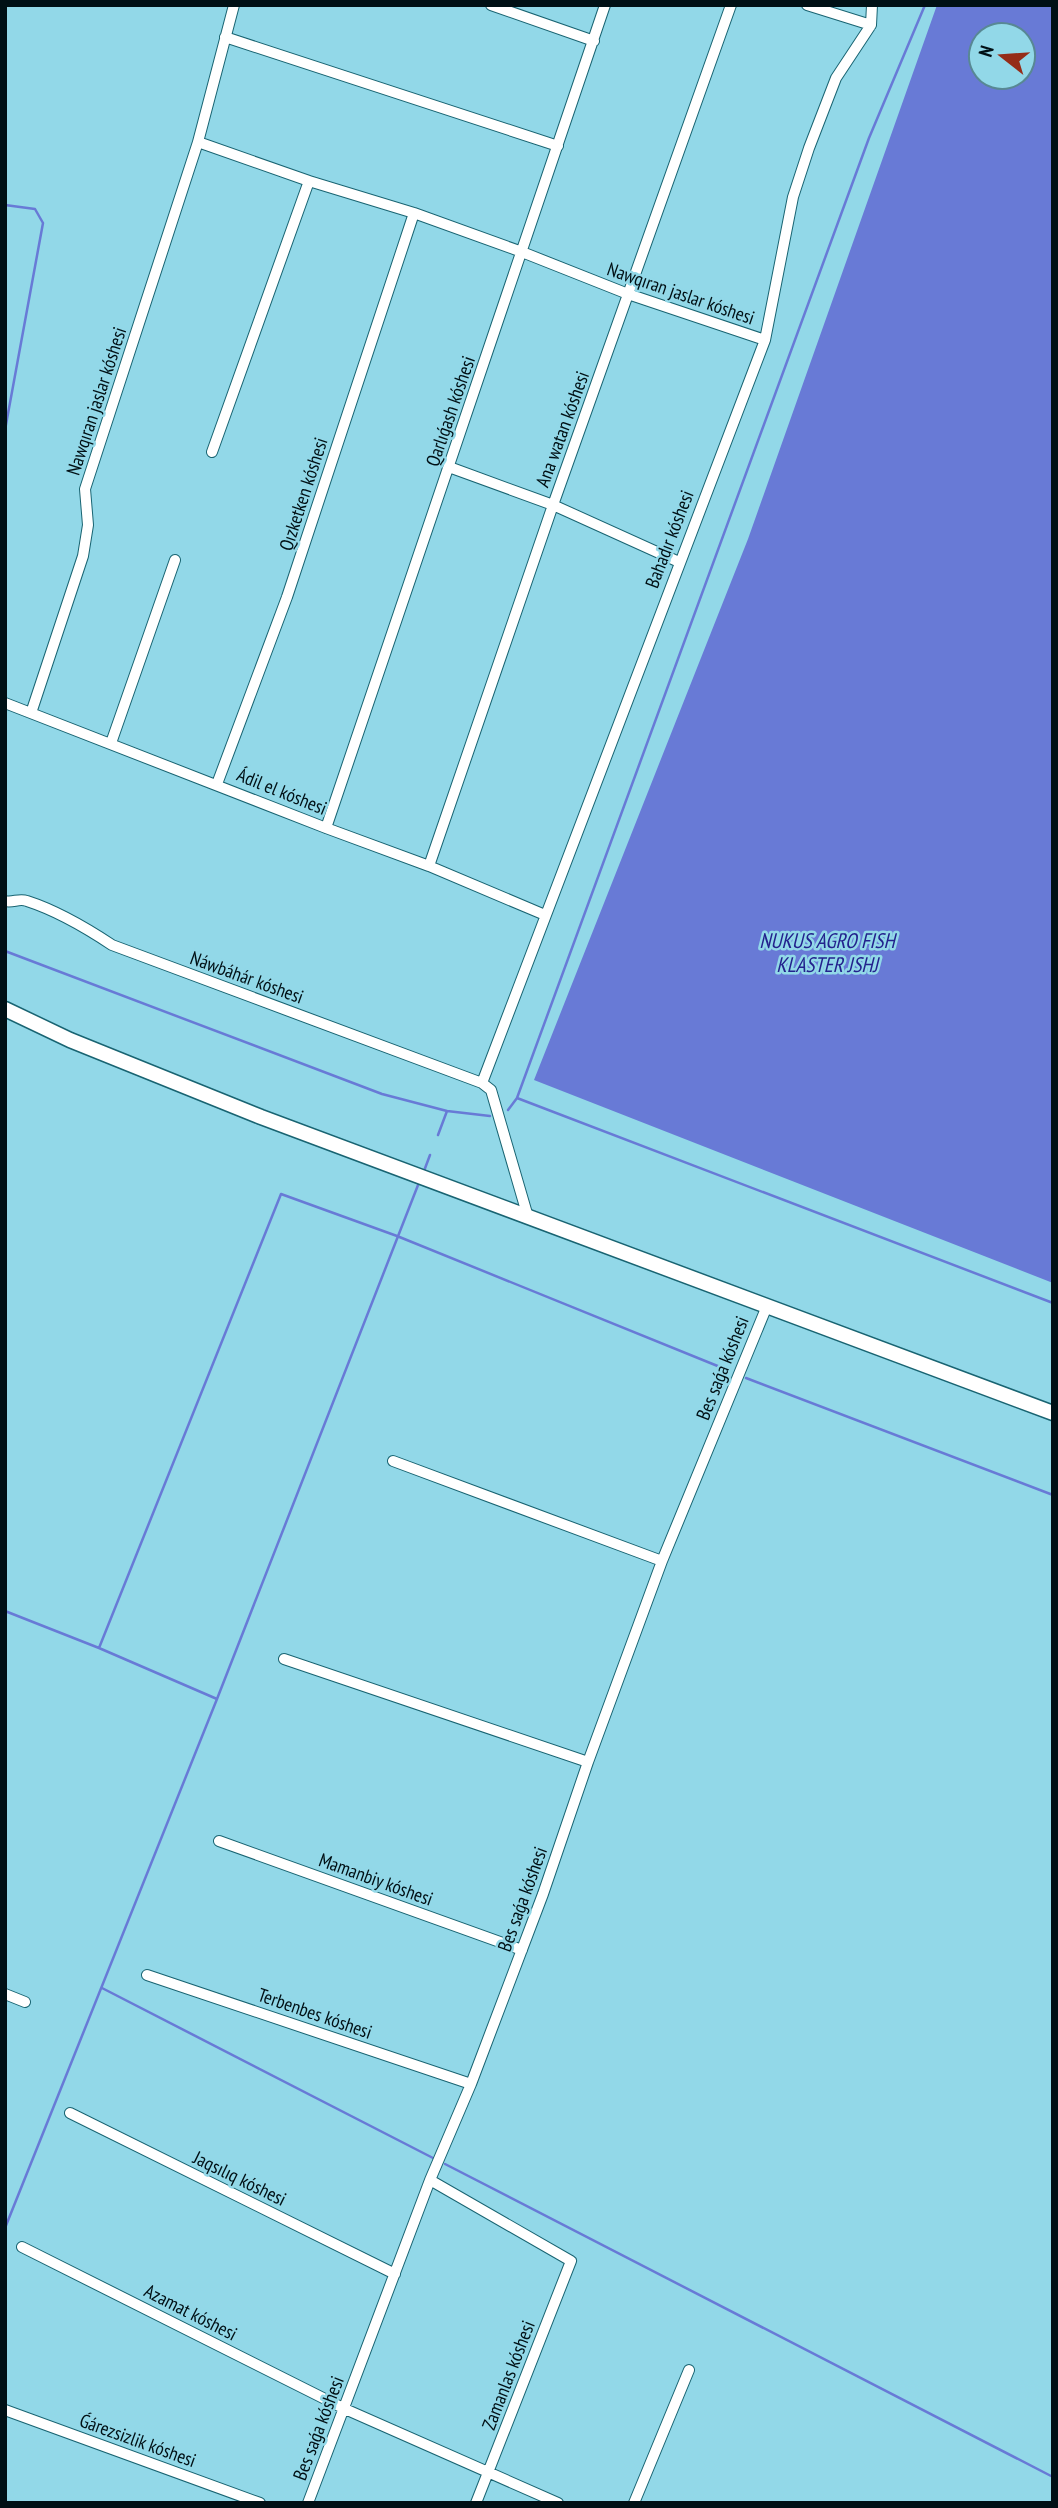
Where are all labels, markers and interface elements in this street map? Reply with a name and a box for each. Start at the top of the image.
north arrow [967,21,1037,91]
text: N [973,43,999,59]
street label: Nawqıran jaslar kóshesi [604,257,758,329]
street label: Nawqıran jaslar kóshesi [61,324,131,478]
street label: Qarlıǵash kóshesi [420,353,480,469]
street label: Ana watan kóshesi [530,368,594,490]
street label: Qızketken kóshesi [273,434,333,554]
street label: Bahadır kóshesi [639,487,699,591]
street label: Ádil el kóshesi [234,762,330,820]
water label: NUKUS AGRO FISH KLASTER JSHJ [759,927,897,978]
street label: Náwbáhár kóshesi [187,945,307,1009]
street label: Bes saǵa kóshesi [690,1313,754,1423]
street label: Bes saǵa kóshesi [492,1843,552,1955]
street label: Mamanbiy kóshesi [316,1847,436,1911]
street label: Terbenbes kóshesi [255,1982,375,2044]
street label: Jaqsılıq kóshesi [189,2145,290,2211]
street label: Azamat kóshesi [141,2278,241,2346]
street label: Zamanlas kóshesi [476,2317,540,2433]
street label: Bes saǵa kóshesi [287,2373,349,2483]
street label: Ǵárezsizlik kóshesi [77,2408,199,2472]

